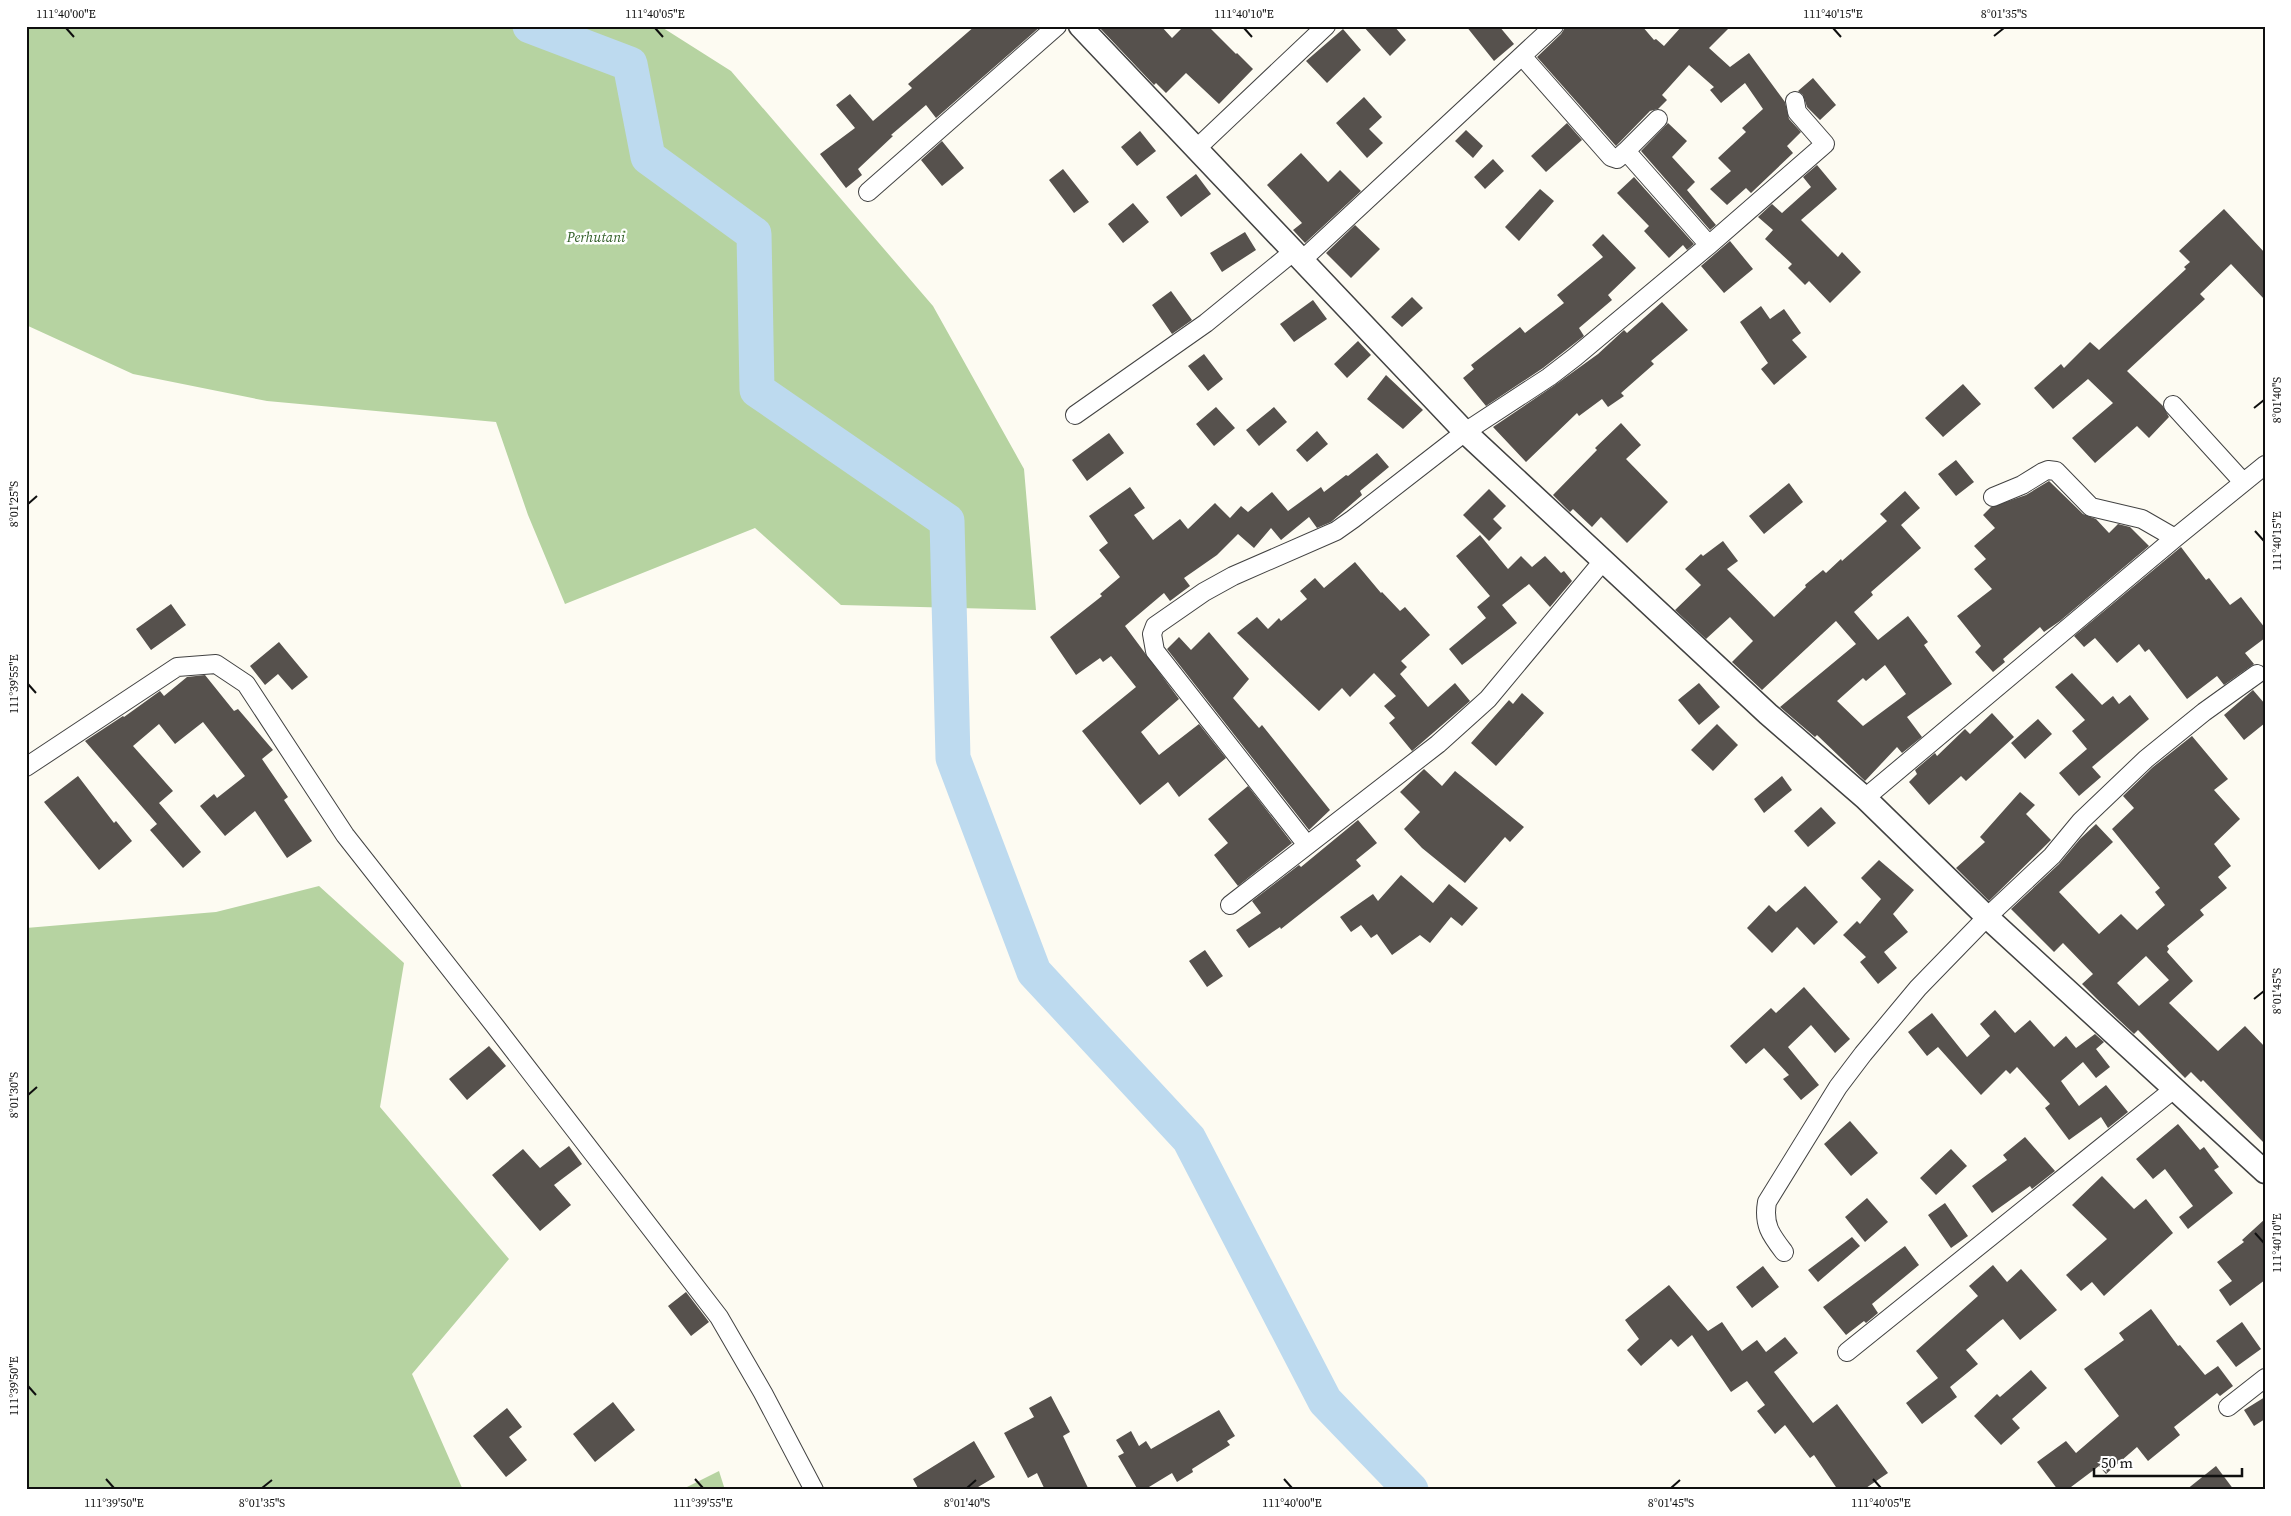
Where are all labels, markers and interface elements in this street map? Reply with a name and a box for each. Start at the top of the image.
text: 111°40'00"E [36,6,96,22]
text: 111°40'05"E [625,6,685,22]
text: 111°40'10"E [1214,6,1274,22]
text: 111°40'15"E [1803,6,1863,22]
text: 8°01'35"S [1981,6,2027,22]
park label: Perhutani [566,227,626,247]
text: 8°01'40"S [2269,377,2285,423]
text: 8°01'25"S [6,481,22,527]
text: 111°40'15"E [2269,511,2285,571]
text: 111°39'55"E [6,654,22,714]
text: 8°01'45"S [2269,968,2285,1014]
text: 8°01'30"S [6,1072,22,1118]
text: 111°40'10"E [2269,1213,2285,1273]
text: 111°39'50"E [6,1356,22,1416]
scale bar [2094,1446,2241,1478]
text: 50 m [2101,1452,2133,1473]
text: 111°39'50"E [84,1495,144,1511]
text: 8°01'35"S [239,1495,285,1511]
text: 111°39'55"E [673,1495,733,1511]
text: 8°01'40"S [944,1495,990,1511]
text: 111°40'00"E [1262,1495,1322,1511]
text: 8°01'45"S [1648,1495,1694,1511]
text: 111°40'05"E [1851,1495,1911,1511]

